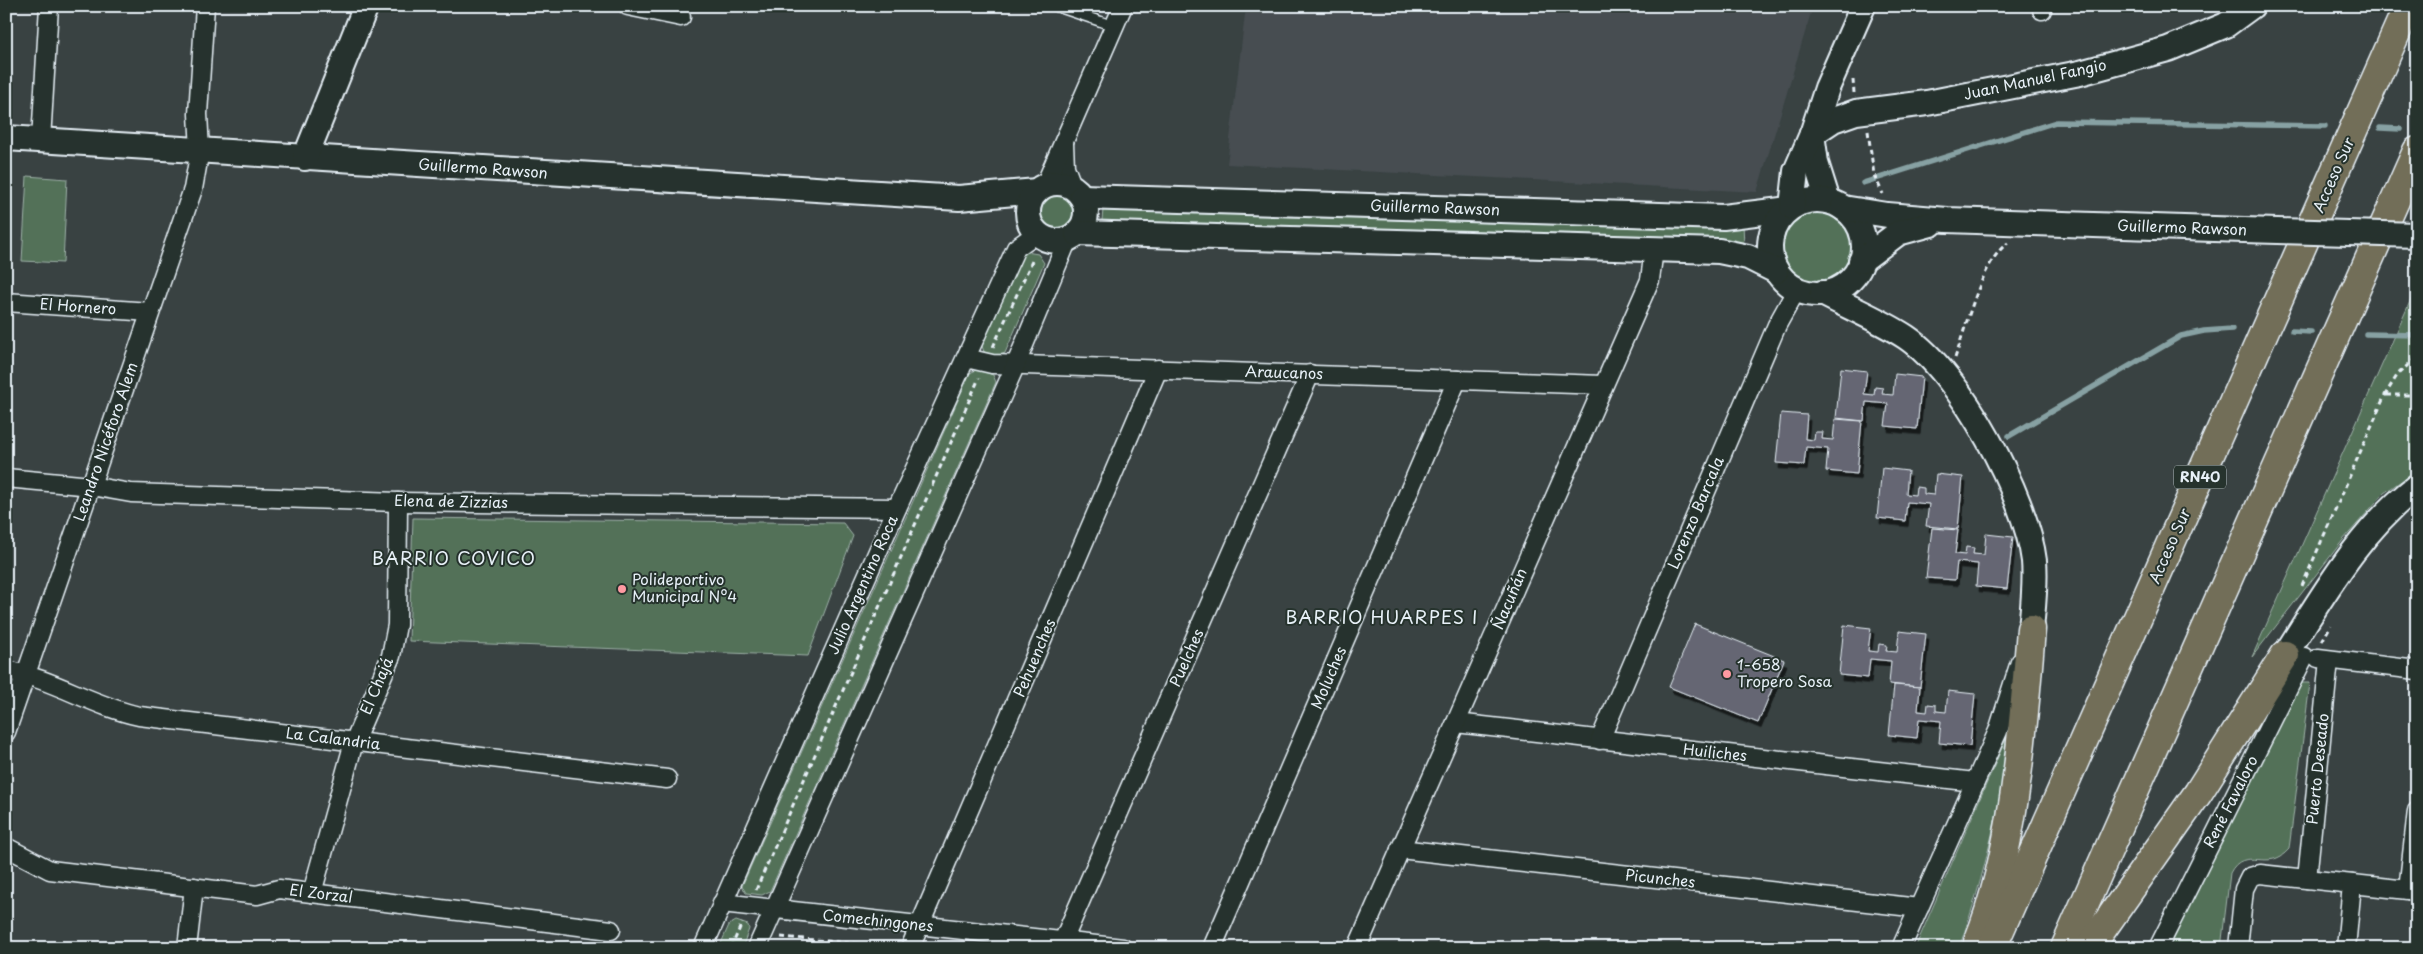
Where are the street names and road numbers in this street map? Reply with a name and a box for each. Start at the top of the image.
street label: Juan Manuel Fangio [1961,52,2108,105]
street label: Acceso Sur [2306,133,2359,216]
street label: Guillermo Rawson [418,152,549,184]
street label: Guillermo Rawson [1370,193,1500,220]
street label: Guillermo Rawson [2117,213,2247,240]
street label: El Hornero [39,291,117,320]
street label: Leandro Nicéforo Alem [67,359,143,524]
street label: Araucanos [1245,359,1324,384]
street label: Lorenzo Barcala [1661,452,1729,572]
road number: RN40 [2174,466,2226,488]
street label: Elena de Zizzias [394,488,508,513]
street label: Acceso Sur [2142,504,2195,587]
street label: Julio Argentino Roca [821,511,903,658]
street label: Ñacuñán [1485,564,1532,633]
street label: Pehuenches [1007,614,1061,700]
street label: Puelches [1163,625,1209,690]
street label: Moluches [1304,642,1351,713]
street label: El Chajá [353,653,398,718]
street label: Puerto Deseado [2299,712,2334,826]
street label: La Calandria [285,720,382,755]
street label: Huiliches [1682,737,1748,766]
street label: René Favaloro [2197,751,2263,851]
street label: Picunches [1624,862,1697,893]
street label: El Zorzal [288,877,354,908]
street label: Comechingones [822,902,935,937]

